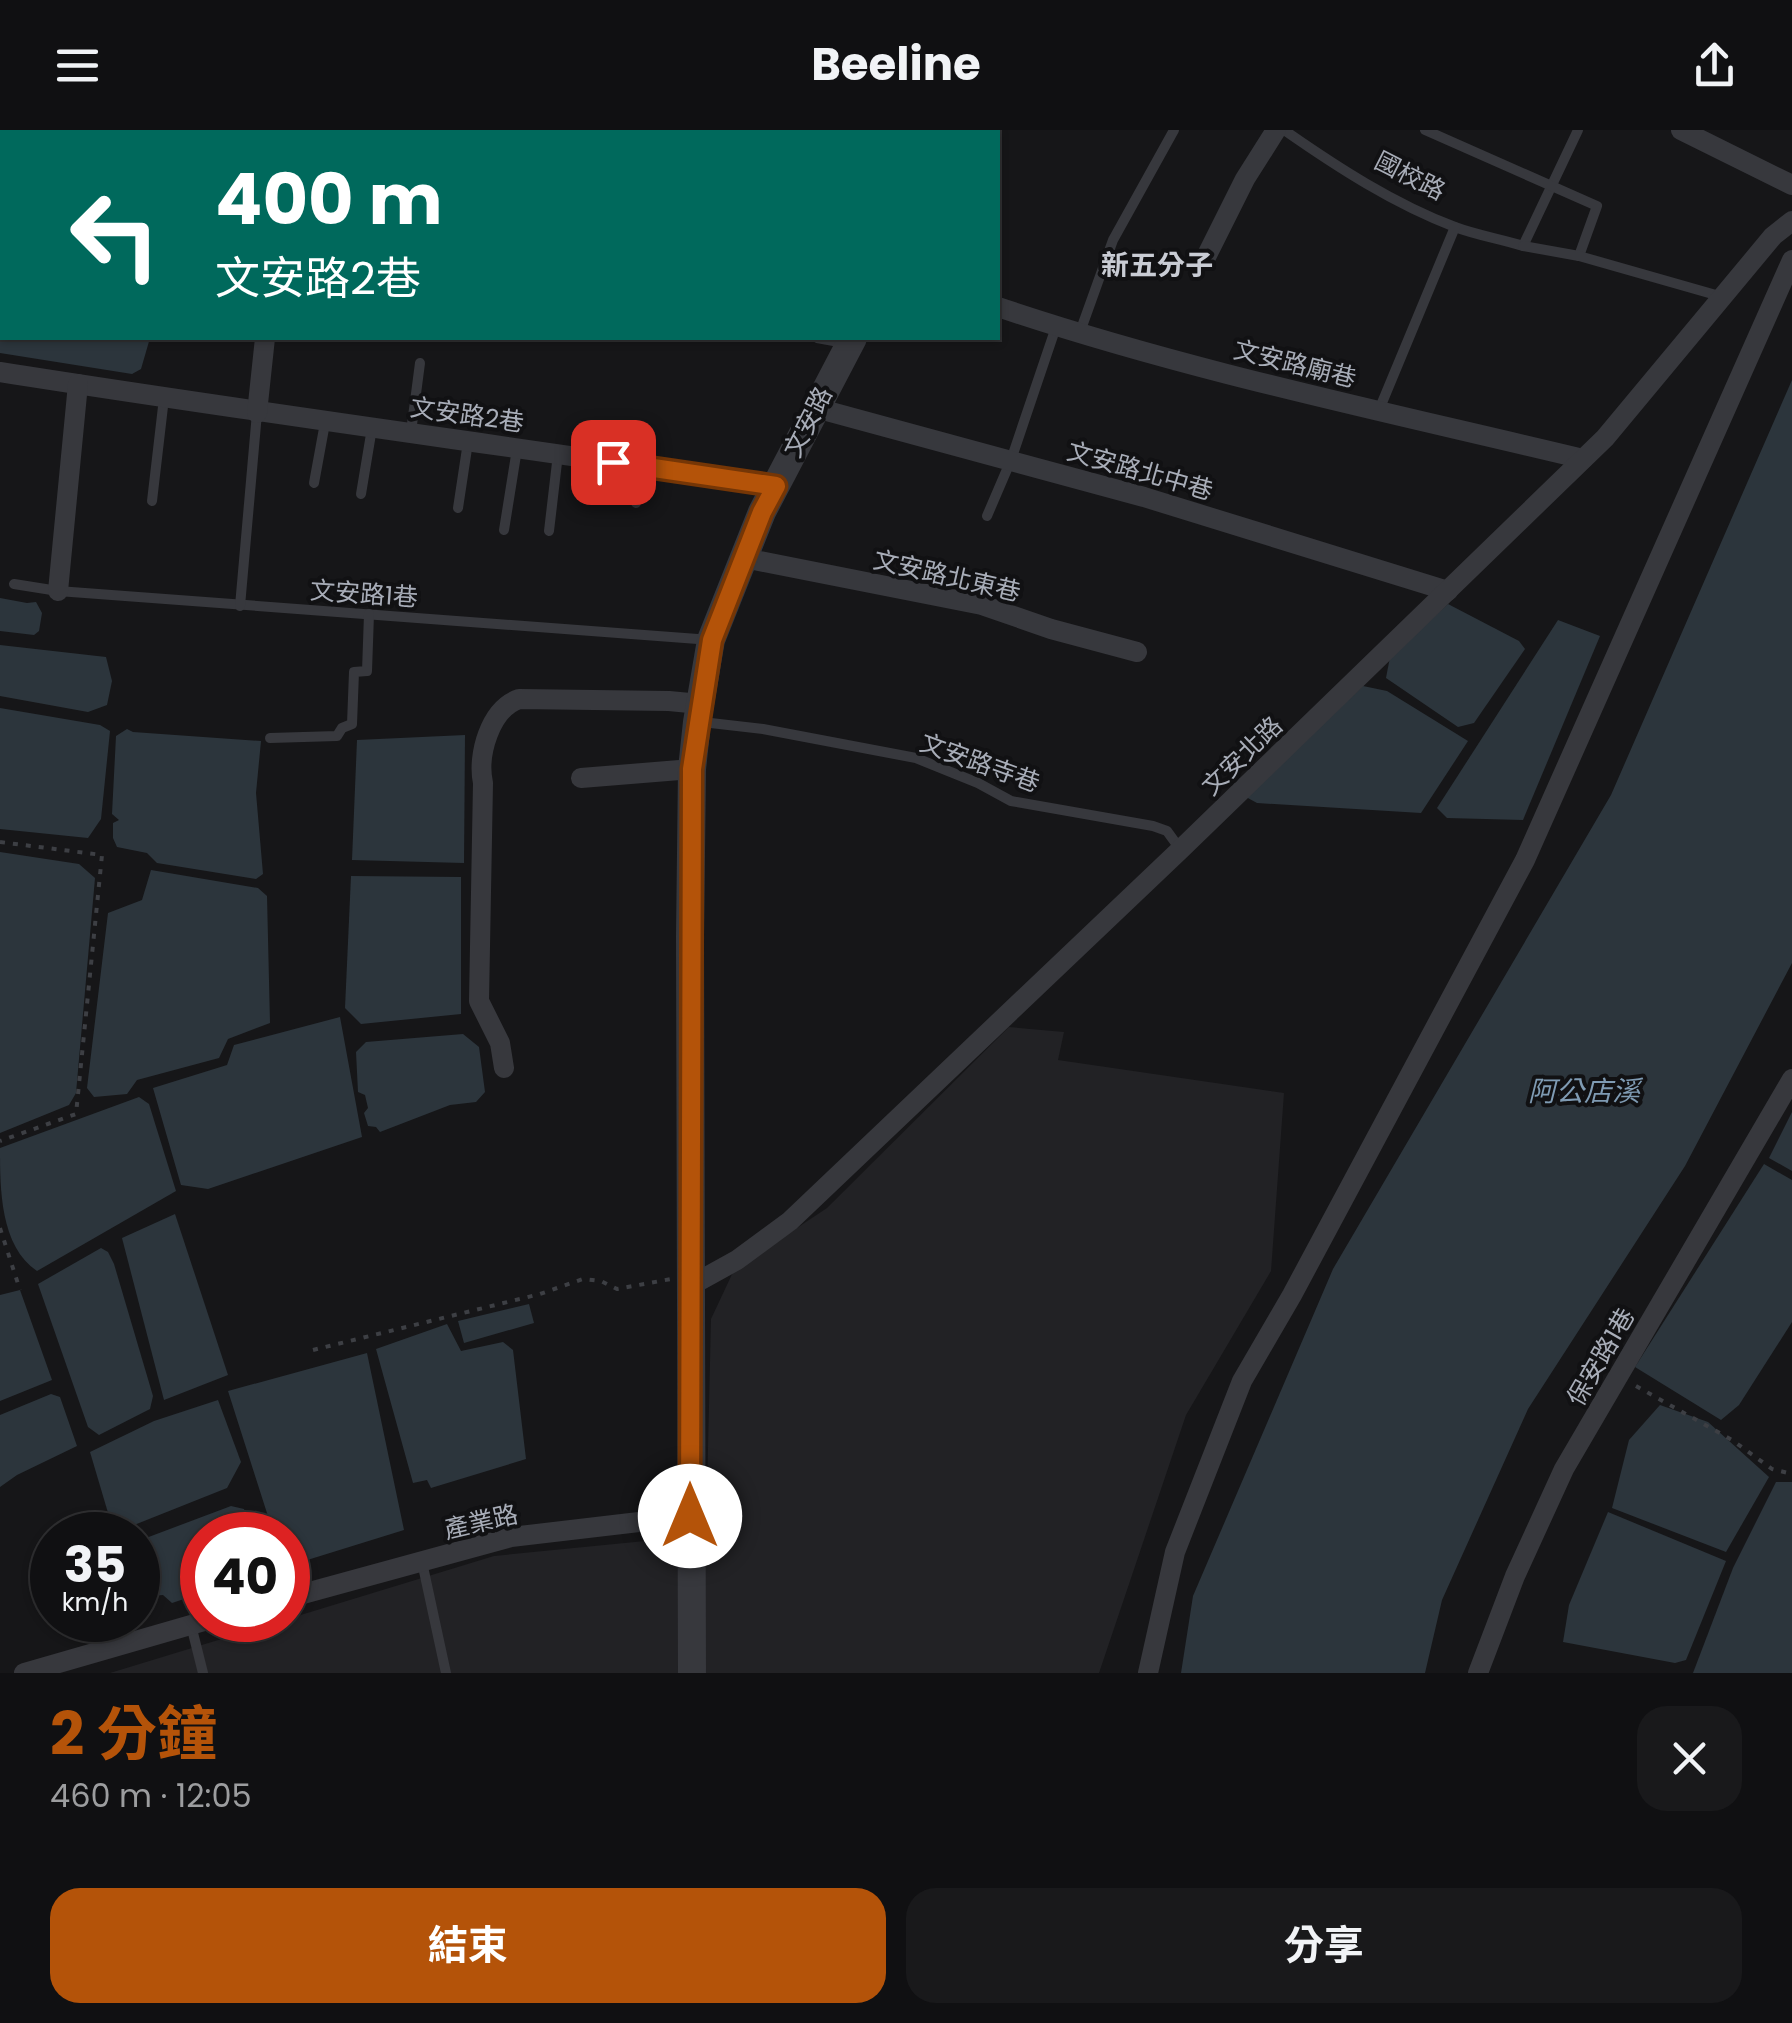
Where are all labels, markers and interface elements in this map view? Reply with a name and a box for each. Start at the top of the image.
text: Beeline [811,33,981,96]
icon: menu [50,38,105,93]
icon: share [1687,38,1742,93]
street label: 國校路 [1369,143,1451,209]
text: 400 m [215,150,443,249]
icon: left [50,170,180,300]
district label: 新五分子 [1101,246,1213,285]
text: 文安路2巷 [215,247,421,310]
street label: 文安路廟巷 [1230,332,1360,396]
street label: 文安路 [775,381,841,463]
street label: 文安路2巷 [408,390,526,440]
pin [571,420,656,505]
street label: 文安路北中巷 [1063,434,1217,508]
icon: arrive [586,435,641,490]
street label: 文安路北東巷 [870,542,1024,610]
street label: 文安路1巷 [309,573,419,615]
street label: 文安北路 [1194,709,1290,803]
street label: 文安路寺巷 [915,725,1045,801]
water label: 阿公店溪 [1528,1072,1644,1111]
street label: 保安路1巷 [1559,1301,1643,1413]
position arrow [638,1464,742,1568]
street label: 產業路 [441,1497,521,1547]
speed limit sign: 40 [180,1512,310,1642]
text: 35 [64,1529,126,1600]
text: km/h [62,1585,128,1620]
text: 2 分鐘 [50,1692,217,1776]
button: close [1637,1706,1742,1811]
text: 460 m · 12:05 [50,1773,252,1818]
button: 結束 [50,1888,886,2003]
button: 分享 [906,1888,1742,2003]

